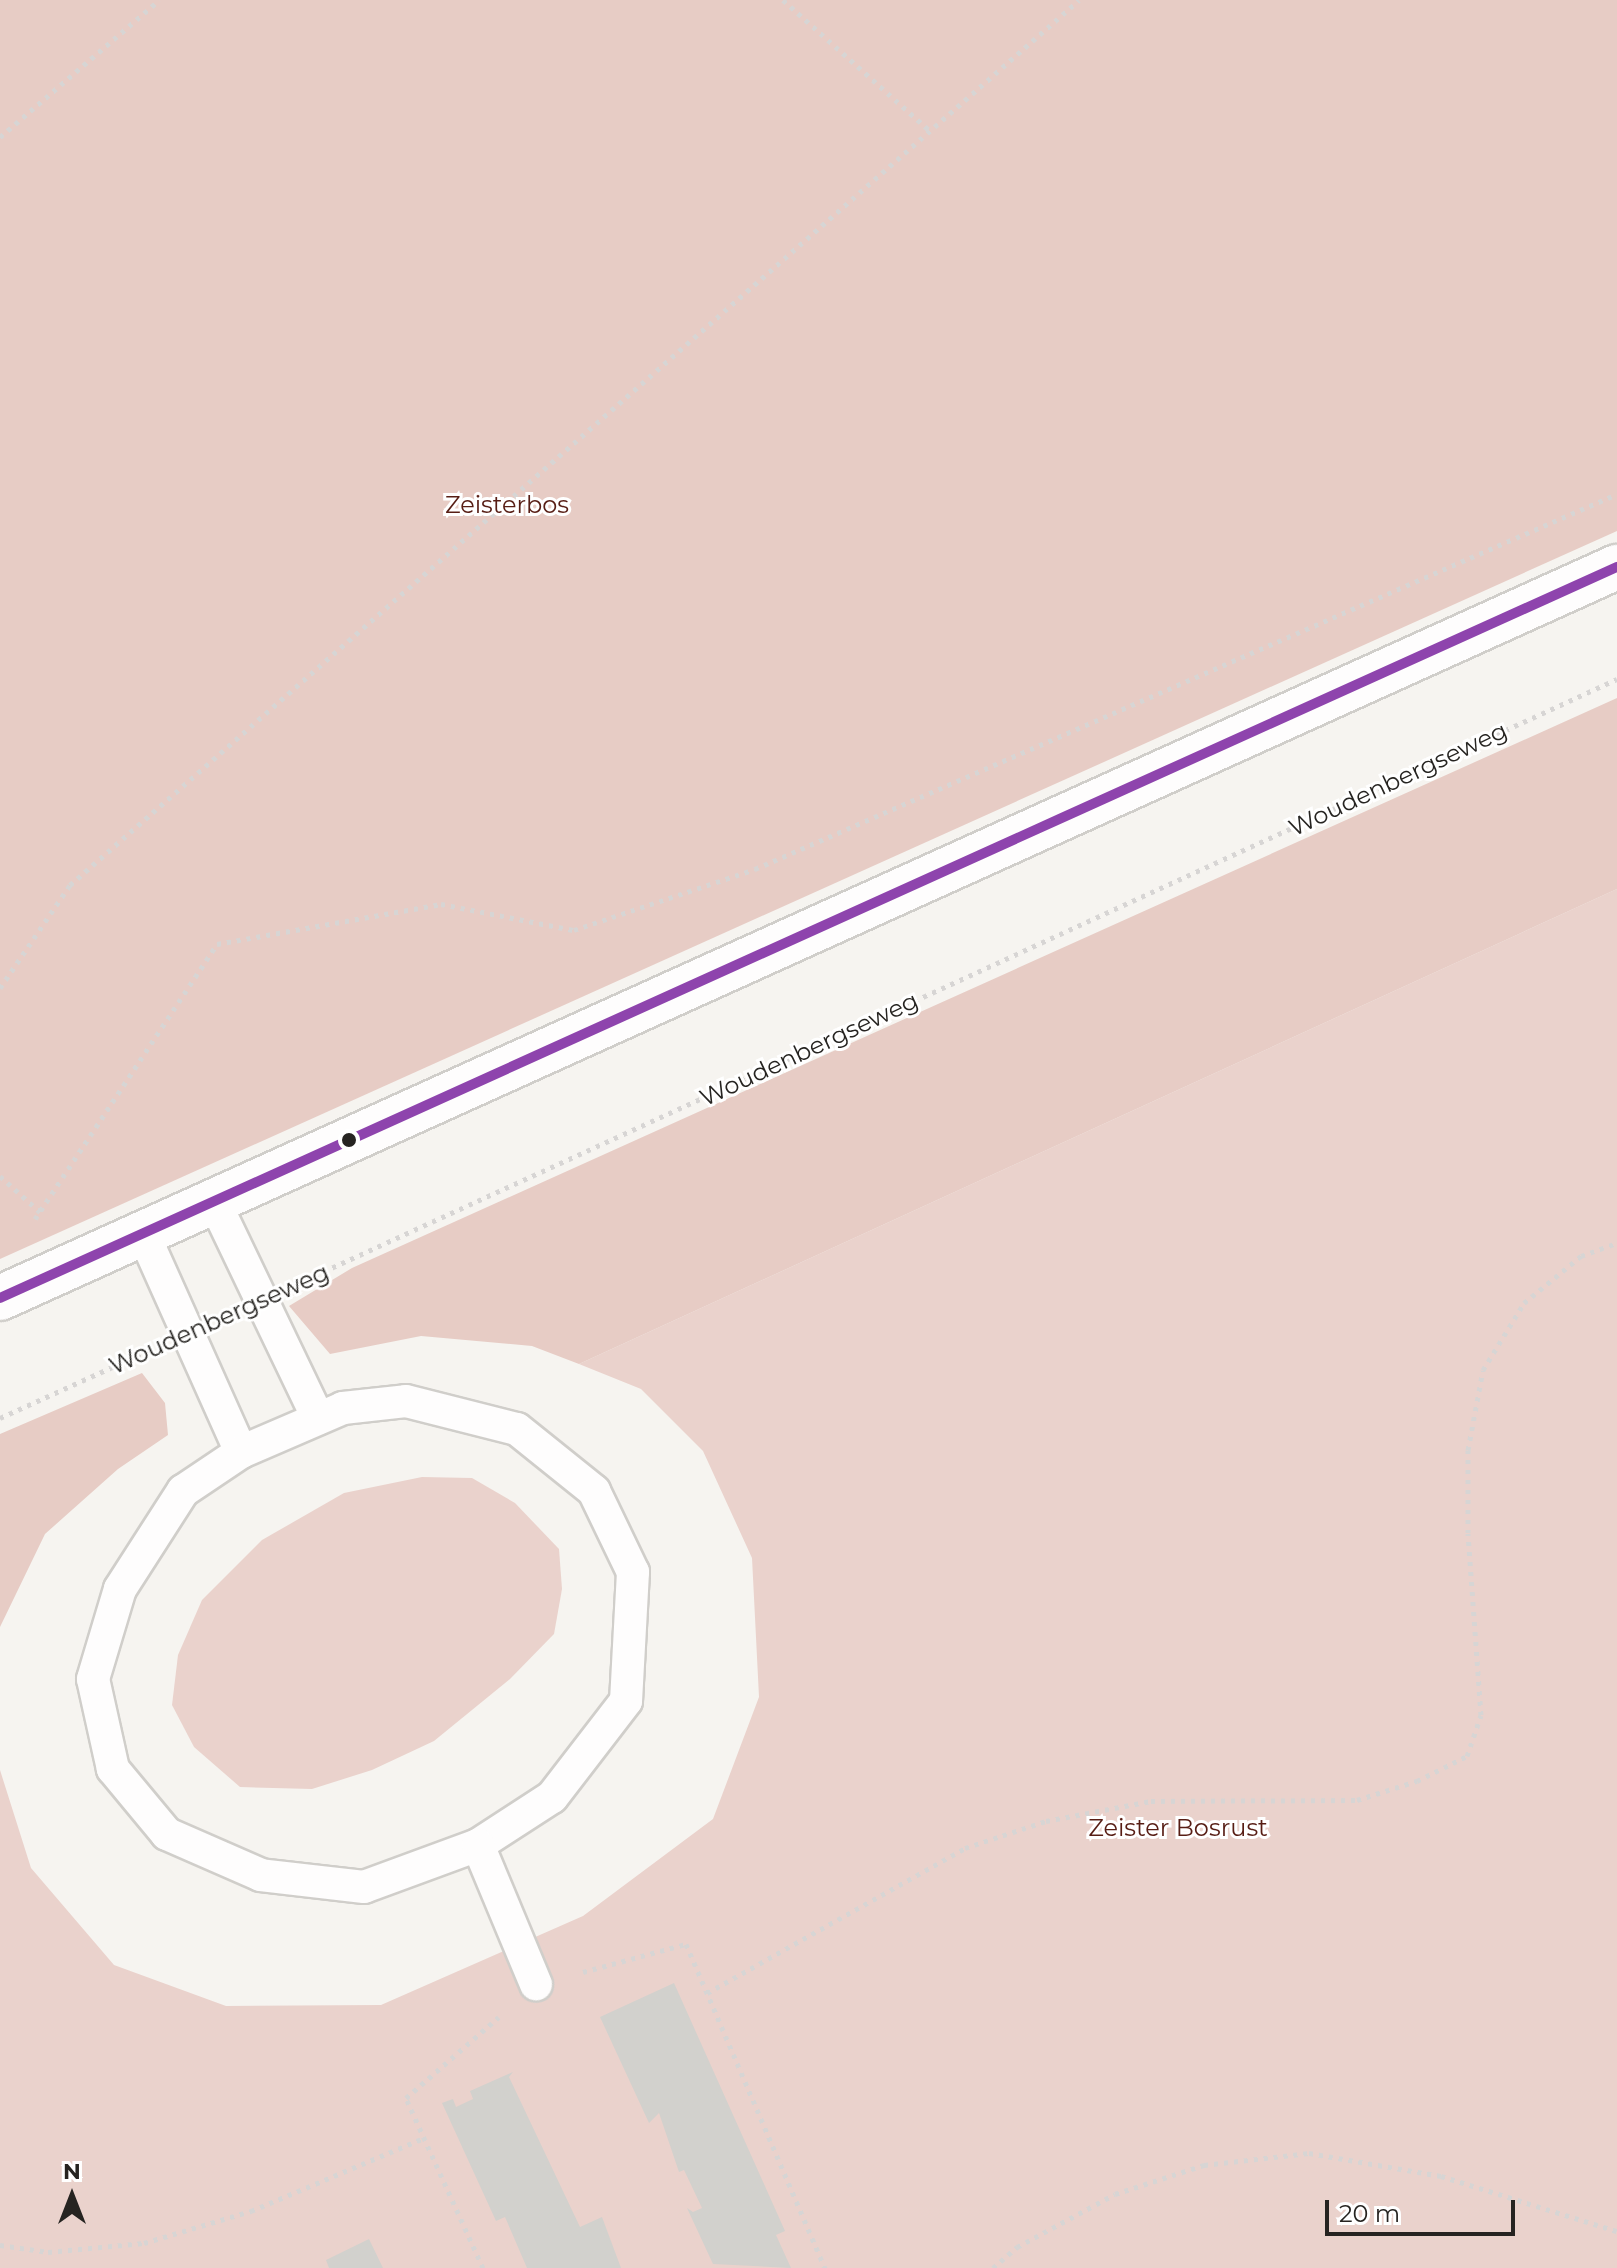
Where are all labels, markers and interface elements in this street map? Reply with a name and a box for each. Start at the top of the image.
park label: Zeisterbos [445,491,569,519]
street label: Woudenbergseweg [1284,716,1512,842]
street label: Woudenbergseweg [695,986,923,1112]
unlabelled marker [341,1132,357,1148]
street label: Woudenbergseweg [105,1258,333,1380]
park label: Zeister Bosrust [1088,1814,1268,1842]
north arrow [32,2156,112,2236]
text: N [63,2158,81,2185]
scale bar [1329,2184,1519,2234]
text: 20 m [1339,2199,1400,2228]

